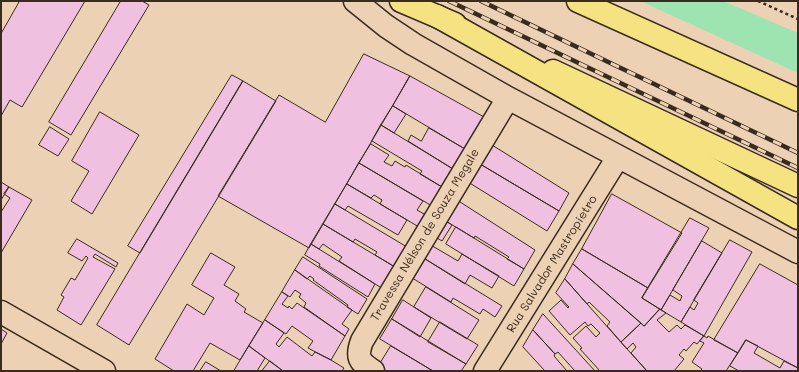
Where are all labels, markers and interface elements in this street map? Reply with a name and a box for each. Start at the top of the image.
street label: Travessa Nélson de Souza Megale [368,146,482,324]
street label: Rua Salvador Mastropietro [504,193,600,335]

